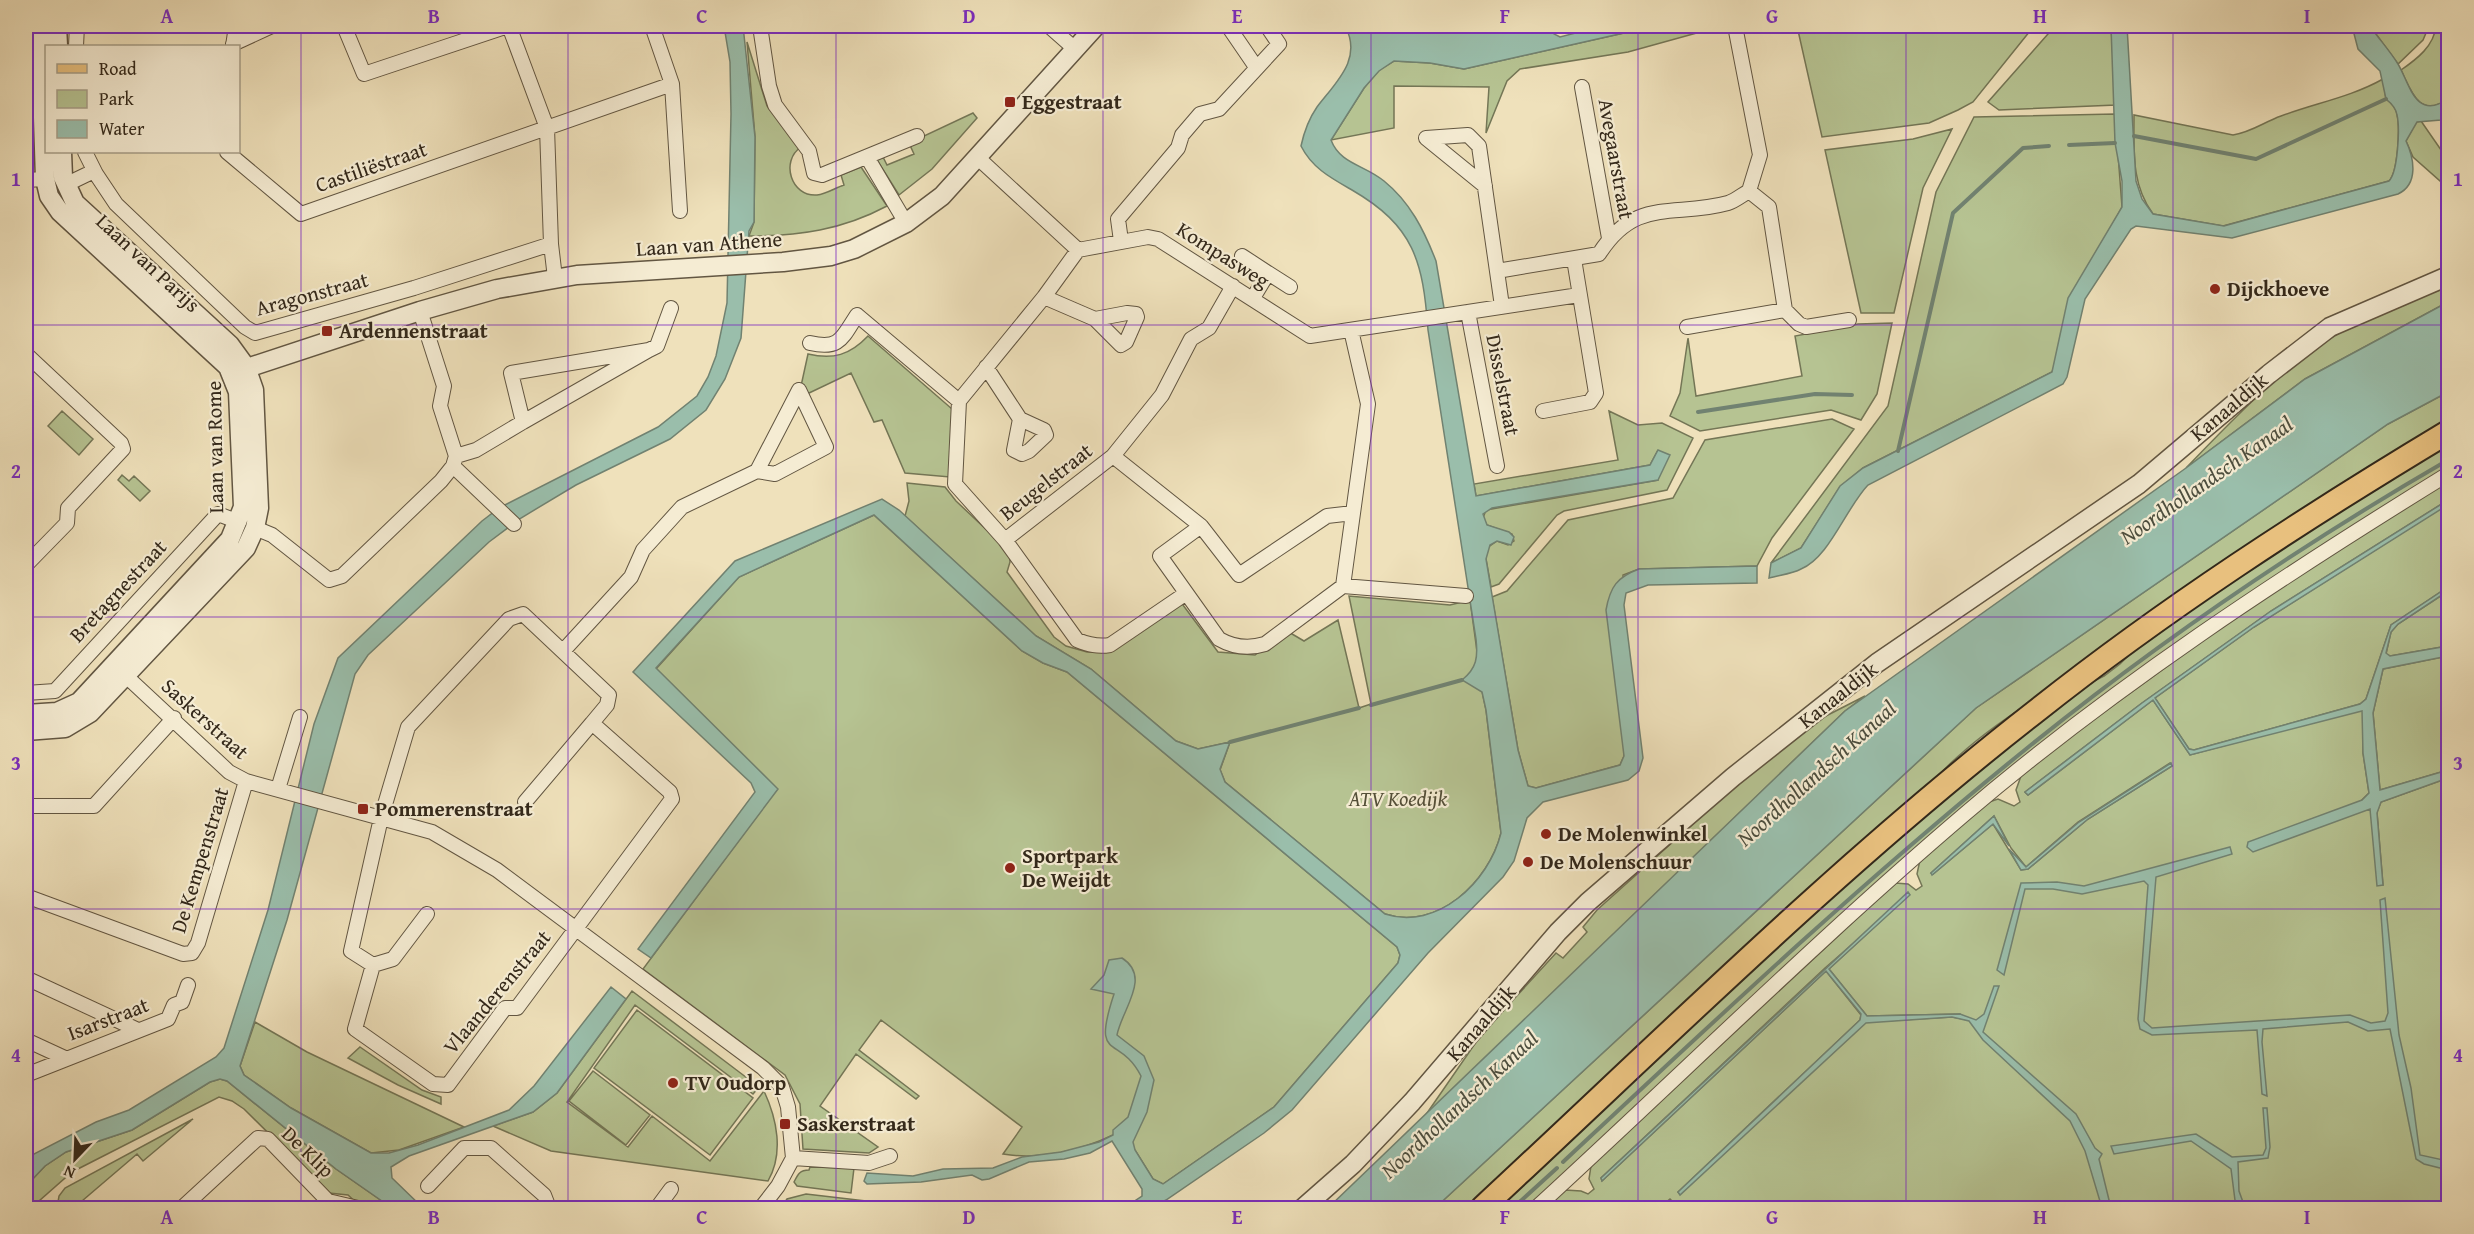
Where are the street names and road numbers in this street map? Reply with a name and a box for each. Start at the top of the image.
street label: Avegaarstraat [1591,96,1642,222]
street label: Castiliëstraat [311,133,431,200]
street label: Laan van Parijs [89,206,207,319]
street label: Kompasweg [1171,214,1276,296]
street label: Laan van Athene [635,223,783,264]
street label: Aragonstraat [252,263,372,323]
street label: Disselstraat [1478,332,1529,439]
street label: Kanaaldijk [2183,365,2275,448]
street label: Laan van Rome [198,380,231,514]
street label: Beugelstraat [992,435,1099,528]
street label: Bretagnestraat [62,532,174,649]
street label: Kanaaldijk [1791,653,1884,736]
street label: Saskerstraat [155,671,257,767]
street label: De Kempenstraat [163,783,237,937]
street label: Vlaanderenstraat [435,922,558,1061]
street label: Kanaaldijk [1438,977,1523,1068]
street label: Isarstraat [63,989,154,1048]
street label: De Klip [275,1119,342,1185]

